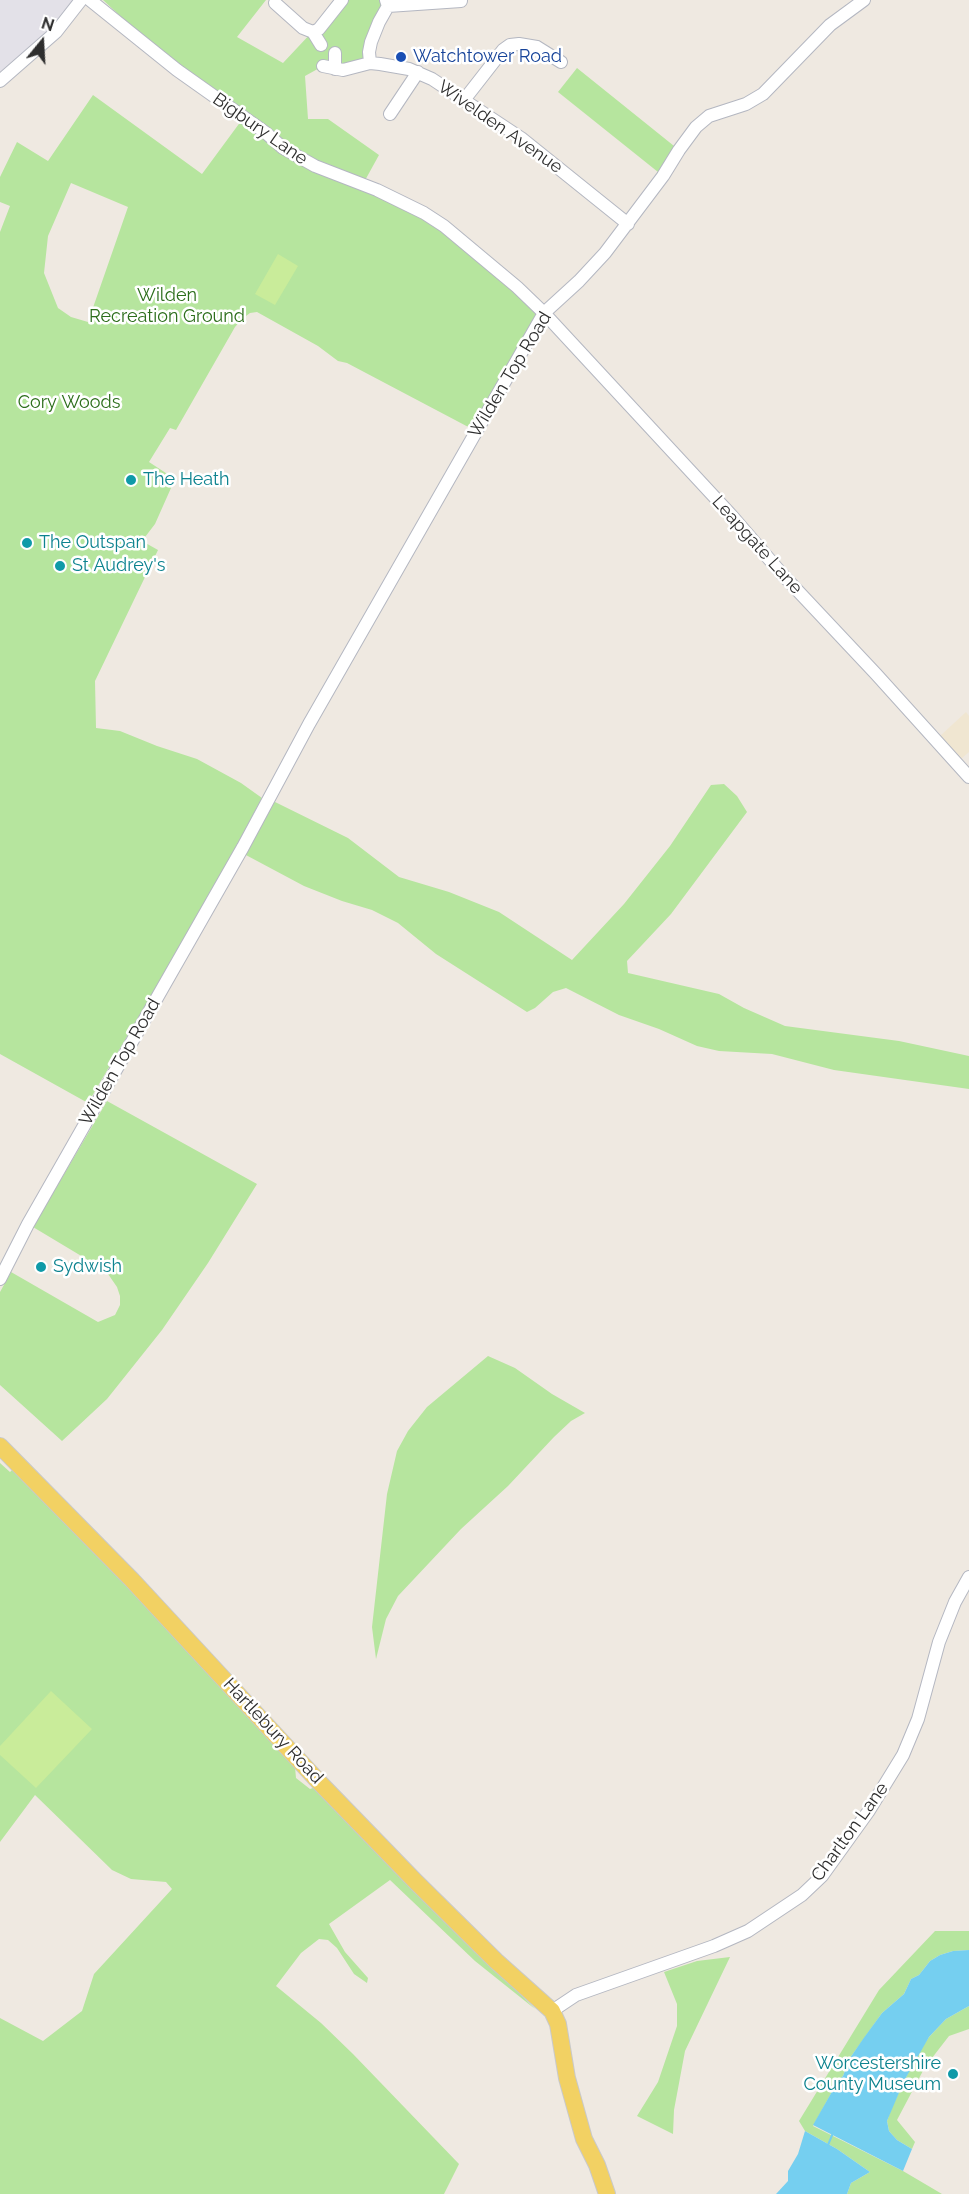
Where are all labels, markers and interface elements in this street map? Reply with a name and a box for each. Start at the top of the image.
north arrow [12,12,72,72]
text: N [39,13,56,35]
place label: Watchtower Road [413,46,562,68]
marker: Watchtower Road [394,50,408,64]
street label: Wivelden Avenue [433,76,567,178]
street label: Bigbury Lane [208,88,312,170]
park label: Wilden Recreation Ground [89,285,245,328]
street label: Wilden Top Road [464,308,556,442]
park label: Cory Woods [18,392,120,414]
place label: The Heath [143,469,230,491]
marker: The Heath [124,473,138,487]
street label: Leapgate Lane [707,491,807,599]
place label: The Outspan [39,532,146,554]
marker: The Outspan [20,536,34,550]
place label: St Audrey's [72,555,165,577]
marker: St Audrey's [53,559,67,573]
street label: Wilden Top Road [75,995,165,1129]
place label: Sydwish [53,1256,122,1278]
marker: Sydwish [34,1260,48,1274]
street label: Hartlebury Road [219,1674,327,1788]
street label: Charlton Lane [807,1778,893,1886]
place label: Worcestershire County Museum [803,2053,941,2096]
marker: Worcestershire County Museum [946,2067,960,2081]

